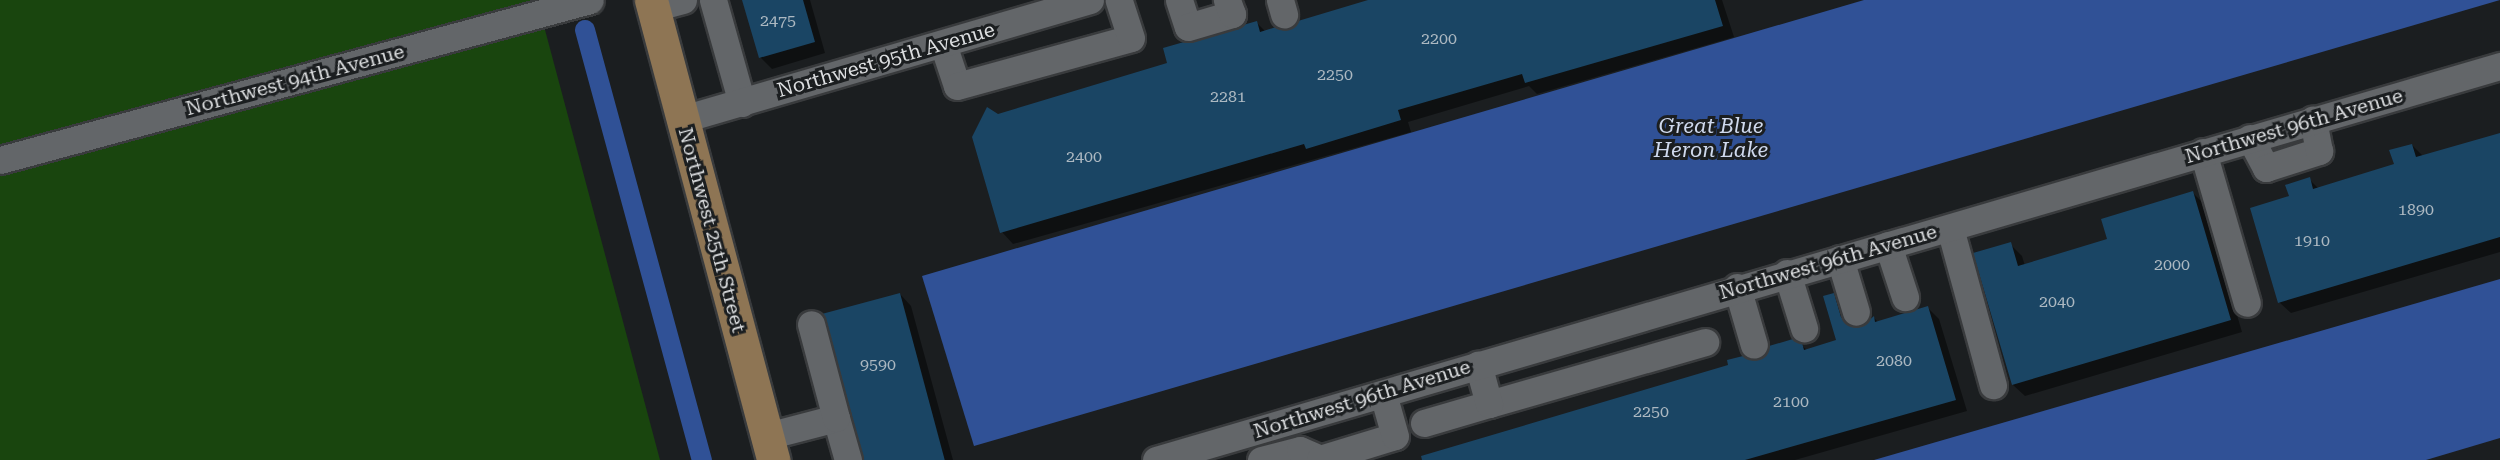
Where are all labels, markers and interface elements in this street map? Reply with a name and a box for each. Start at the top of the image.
house number: 2475 [760,11,796,31]
street label: Northwest 95th Avenue [774,17,998,103]
house number: 2200 [1421,29,1457,49]
street label: Northwest 94th Avenue [183,39,407,121]
house number: 2250 [1317,65,1353,85]
street label: Northwest 96th Avenue [2182,83,2406,169]
house number: 2281 [1210,87,1246,107]
water label: Great Blue Heron Lake [1654,113,1768,163]
street label: Northwest 25th Street [673,125,751,335]
house number: 2400 [1066,147,1102,167]
house number: 1890 [2398,200,2434,220]
street label: Northwest 96th Avenue [1716,219,1940,305]
house number: 1910 [2294,231,2330,251]
house number: 2000 [2154,255,2190,275]
house number: 2040 [2039,292,2075,312]
house number: 2080 [1876,351,1912,371]
house number: 9590 [860,355,896,375]
street label: Northwest 96th Avenue [1251,355,1473,443]
house number: 2100 [1773,392,1809,412]
house number: 2250 [1633,402,1669,422]

